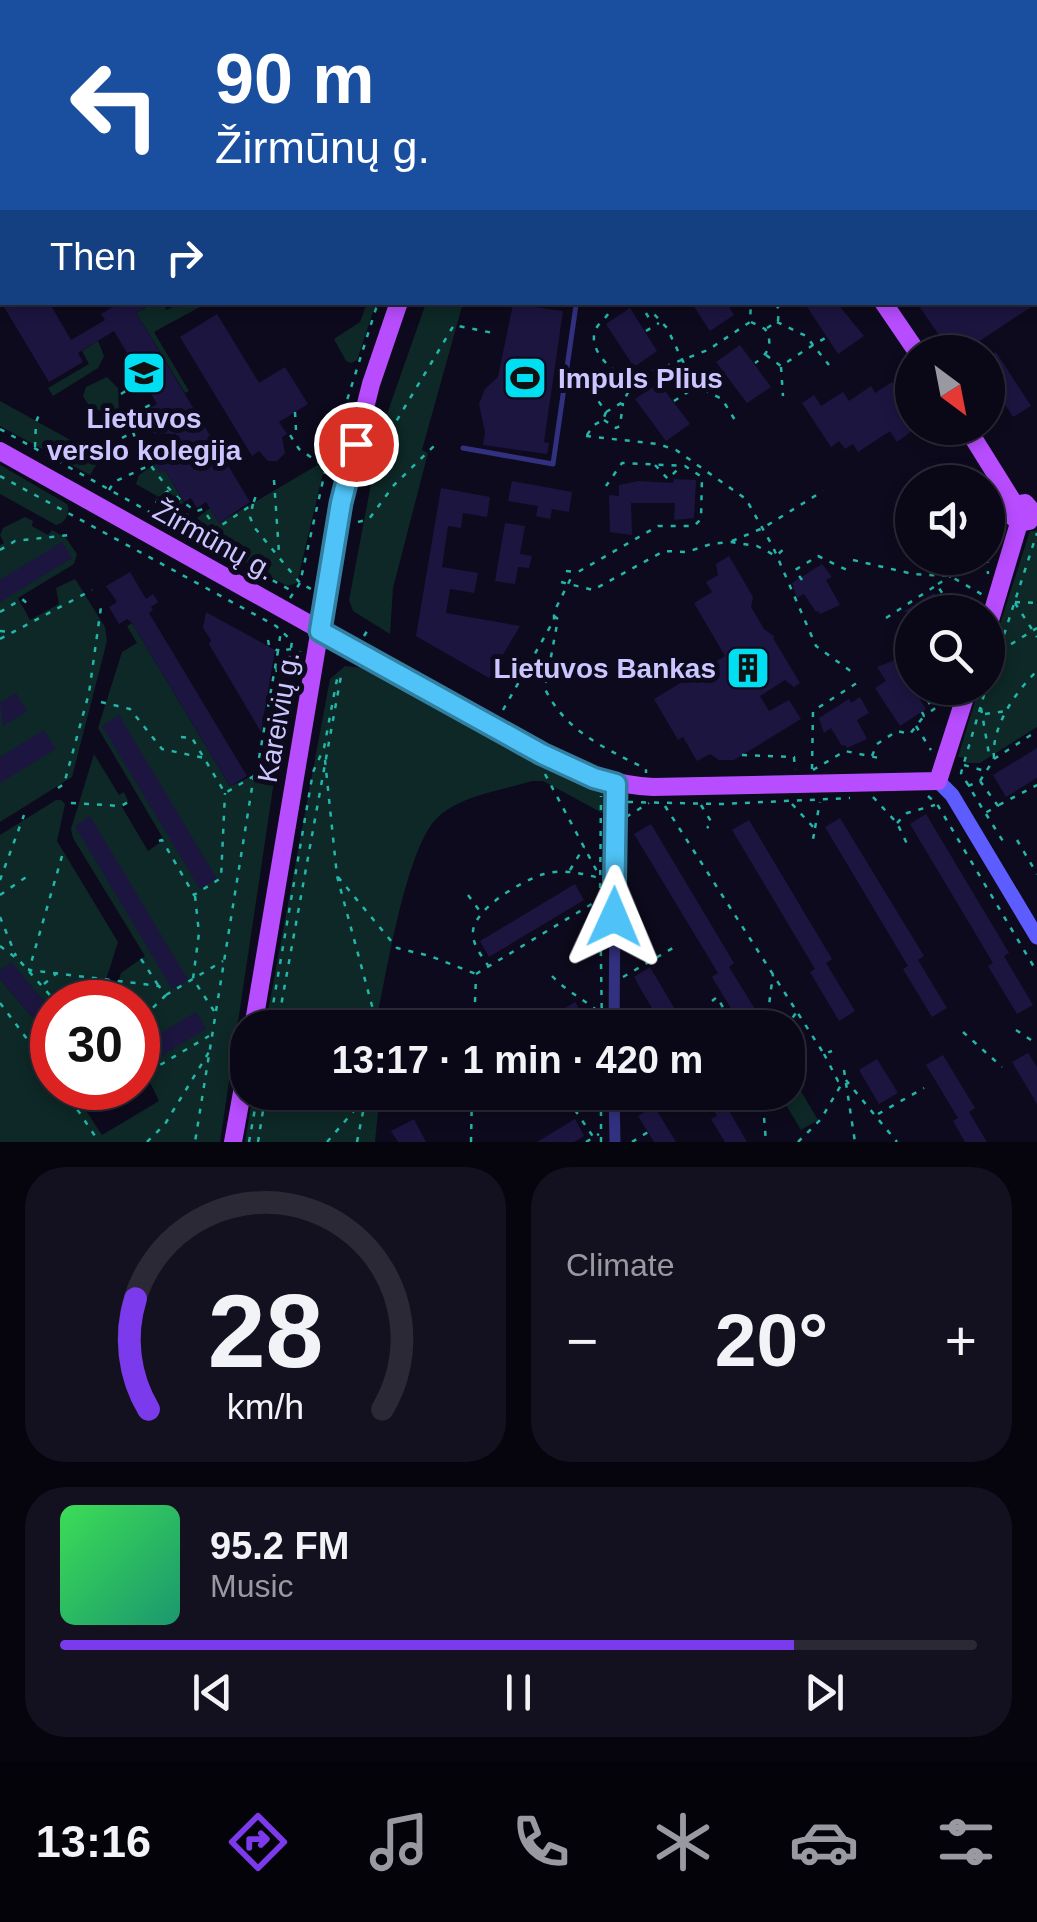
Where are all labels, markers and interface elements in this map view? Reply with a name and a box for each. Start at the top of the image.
icon: left [50,40,180,170]
text: 90 m [215,40,375,118]
text: Žirmūnų g. [215,122,430,173]
icon: right [157,230,212,285]
text: Then [50,236,137,278]
north arrow [895,335,1005,445]
map controls [895,335,1005,705]
school or university icon: Lietuvos verslo kolegija [121,350,167,396]
sports icon: Impuls Plius [502,355,548,401]
place label: Impuls Plius [558,363,723,394]
pin [314,402,399,487]
place label: Lietuvos verslo kolegija [47,403,242,466]
icon: arrive [329,417,384,472]
button: sound [895,465,1005,575]
street label: Žirmūnų g. [148,494,280,586]
button: search [895,595,1005,705]
building icon: Lietuvos Bankas [725,645,771,691]
street label: Kareivių g. [252,649,305,785]
place label: Lietuvos Bankas [493,653,716,684]
position arrow [562,865,666,969]
speed limit sign: 30 [30,980,160,1110]
text: 13:17 · 1 min · 420 m [332,1039,703,1081]
text: Climate [566,1247,674,1283]
text: 28 [208,1273,323,1389]
text: 20° [715,1298,828,1382]
text: − [566,1310,598,1372]
text: + [945,1310,977,1372]
text: km/h [227,1387,304,1427]
text: 95.2 FM [210,1525,349,1567]
text: Music [210,1568,294,1604]
icon: previous [185,1665,240,1720]
icon: pause [491,1665,546,1720]
icon: next [797,1665,852,1720]
icon: directions [223,1807,293,1877]
icon: music [364,1807,434,1877]
icon: phone [506,1807,576,1877]
icon: climate [648,1807,718,1877]
icon: car [789,1807,859,1877]
icon: filters [931,1807,1001,1877]
text: 13:16 [36,1816,151,1867]

